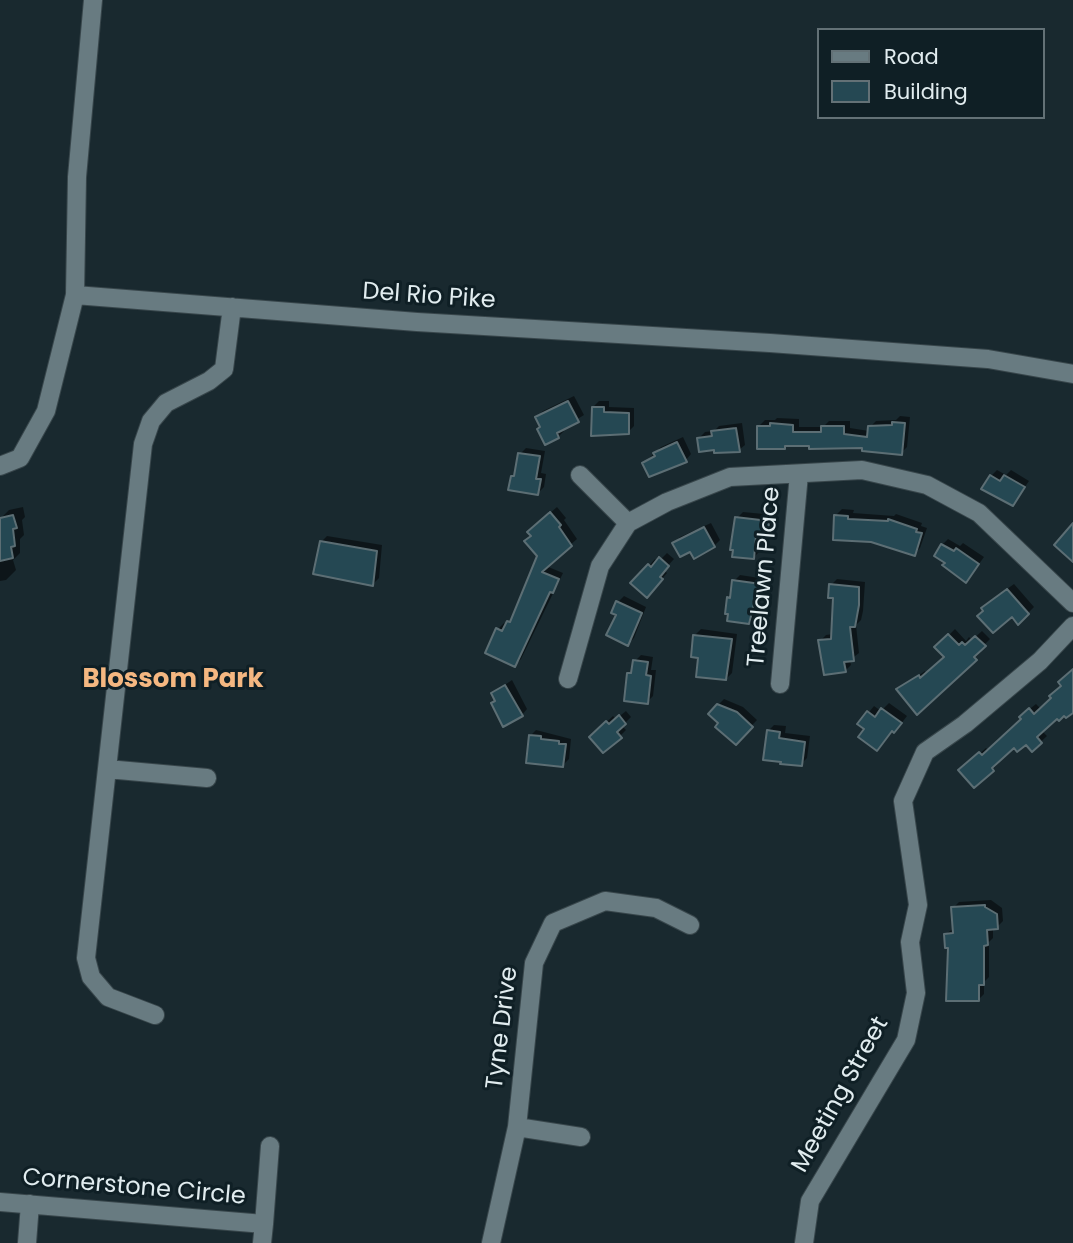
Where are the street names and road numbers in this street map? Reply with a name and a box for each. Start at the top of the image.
street label: Del Rio Pike [361,278,497,316]
street label: Treelawn Place [743,486,787,668]
street label: Tyne Drive [481,965,525,1091]
street label: Meeting Street [786,1012,896,1178]
street label: Cornerstone Circle [21,1164,247,1212]

